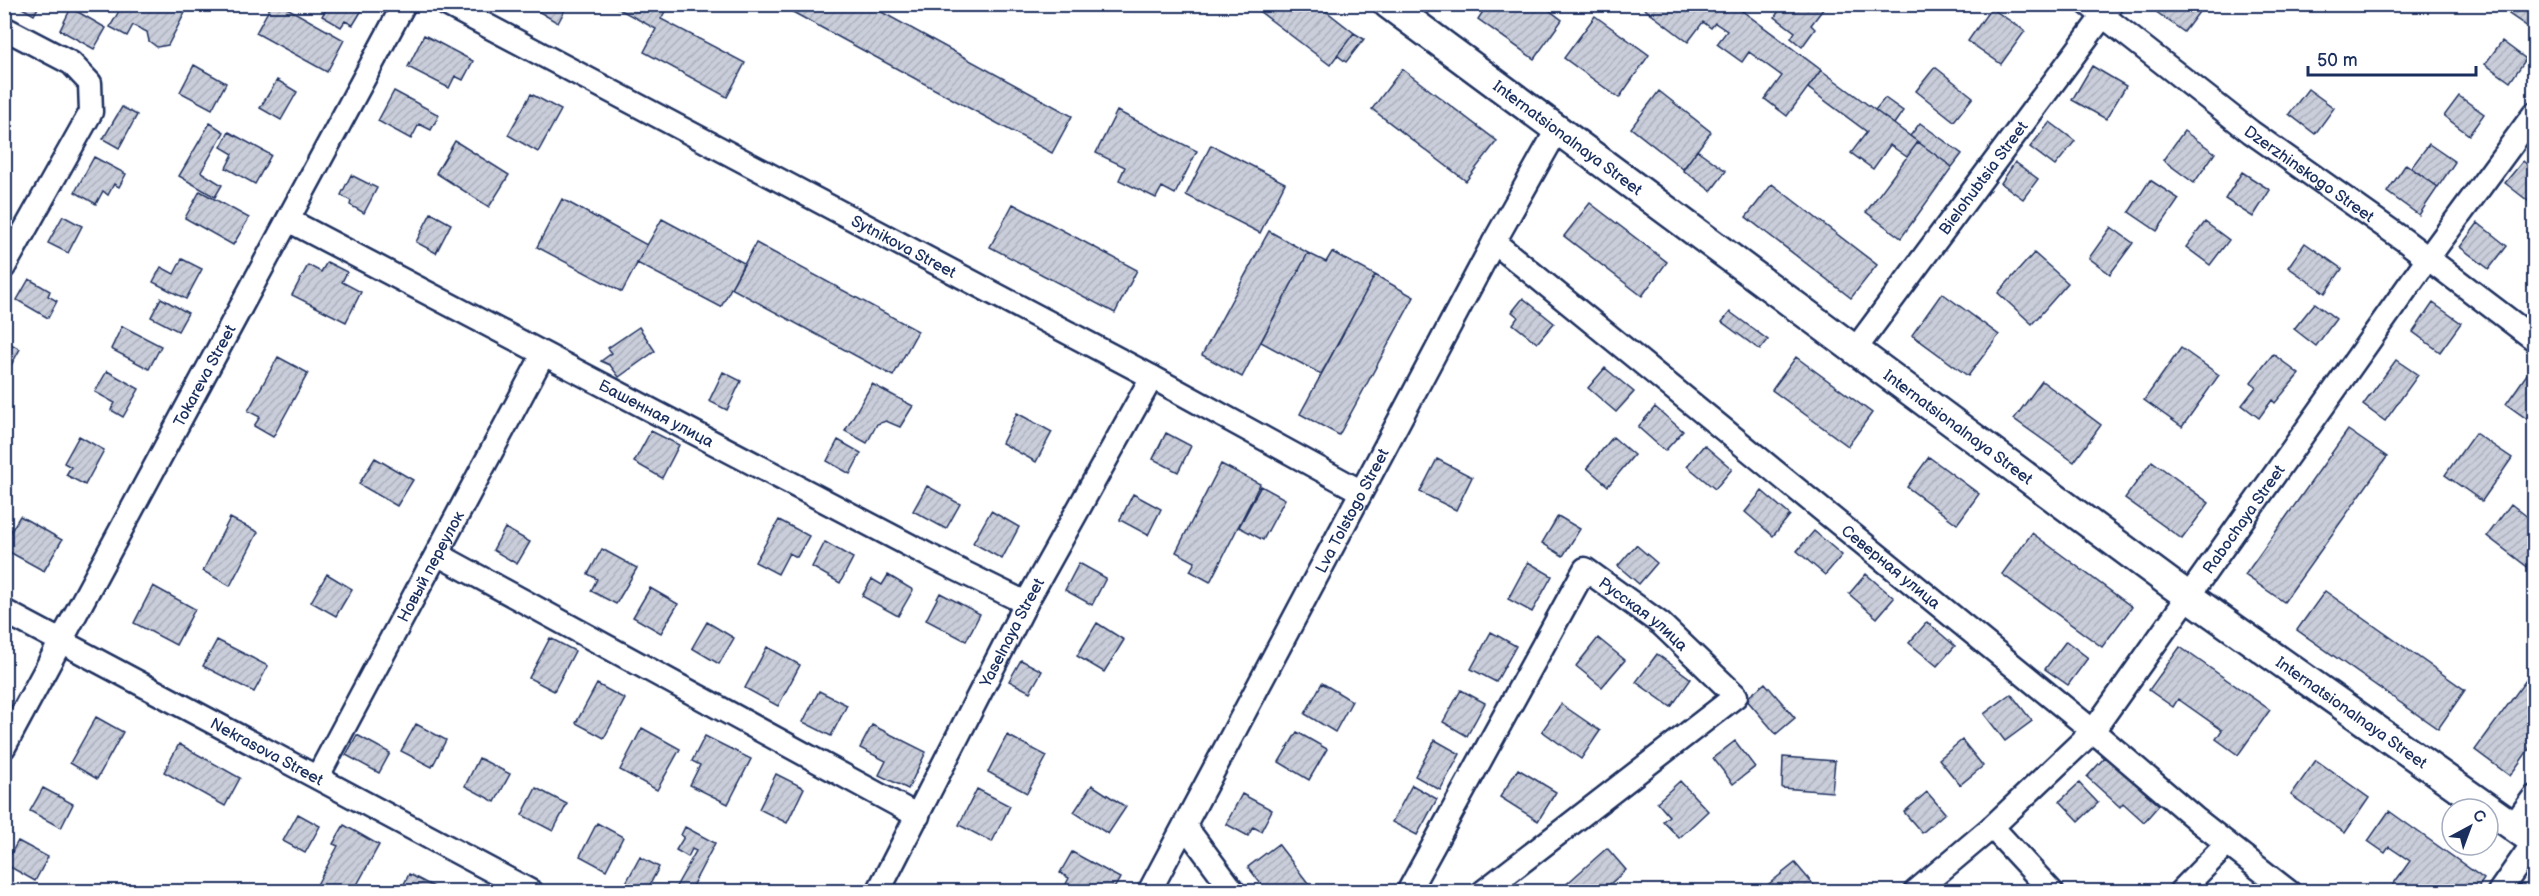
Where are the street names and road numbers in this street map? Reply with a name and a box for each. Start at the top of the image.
street label: Internatsionalnaya Street [1489,77,1646,200]
street label: Bielohubtsia Street [1936,118,2032,239]
street label: Dzerzhinskogo Street [2240,122,2377,227]
street label: Sytnikova Street [848,212,959,283]
street label: Tokareva Street [170,322,241,430]
street label: Internatsionalnaya Street [1879,366,2036,489]
street label: Башенная улица [595,376,717,452]
street label: Lva Tolstogo Street [1312,446,1394,577]
street label: Rabochaya Street [2199,462,2289,578]
street label: Новый переулок [394,508,469,626]
street label: Северная улица [1837,522,1944,614]
street label: Русская улица [1594,574,1692,656]
street label: Yaselnaya Street [976,575,1049,691]
street label: Internatsionalnaya Street [2272,653,2430,773]
street label: Nekrasova Street [207,714,326,790]

